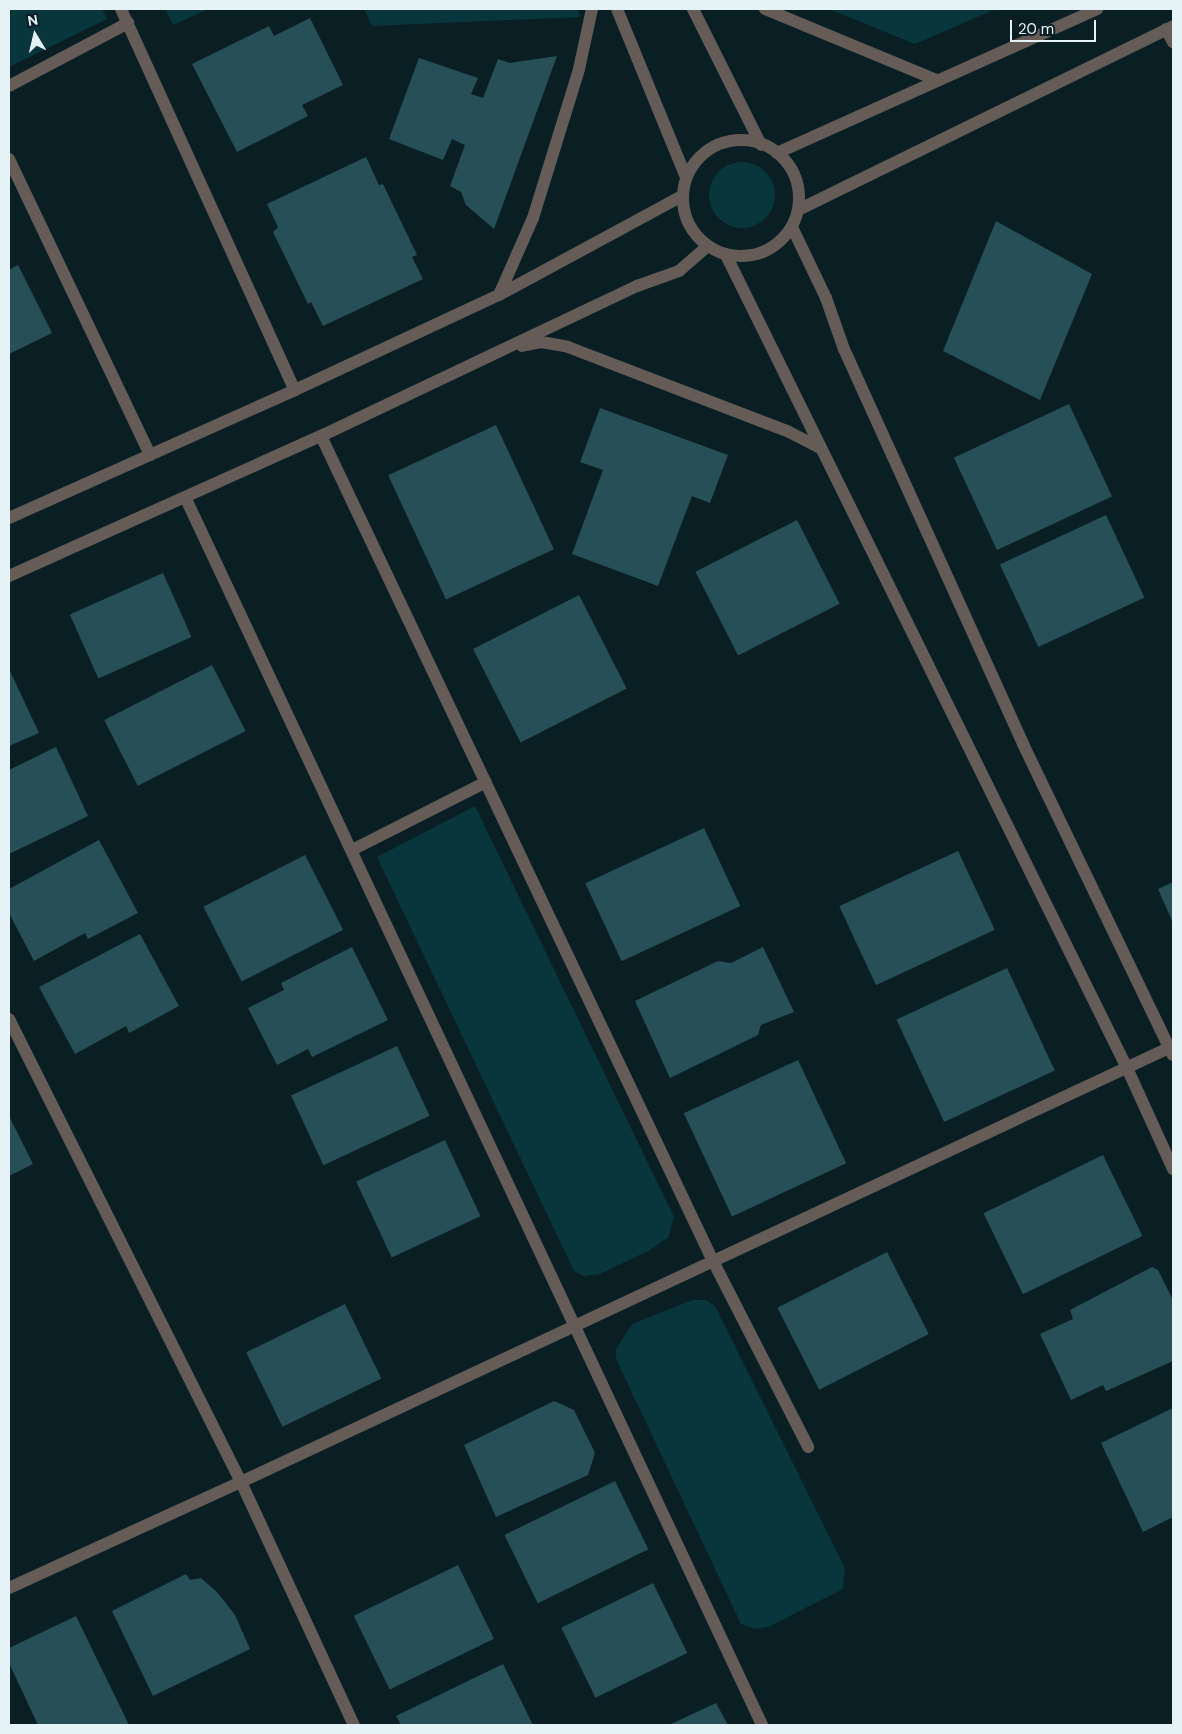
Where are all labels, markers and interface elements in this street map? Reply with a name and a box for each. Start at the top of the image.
north arrow [10,10,60,60]
text: N [26,10,39,30]
scale bar [1012,10,1098,42]
text: 20 m [1018,19,1054,39]

